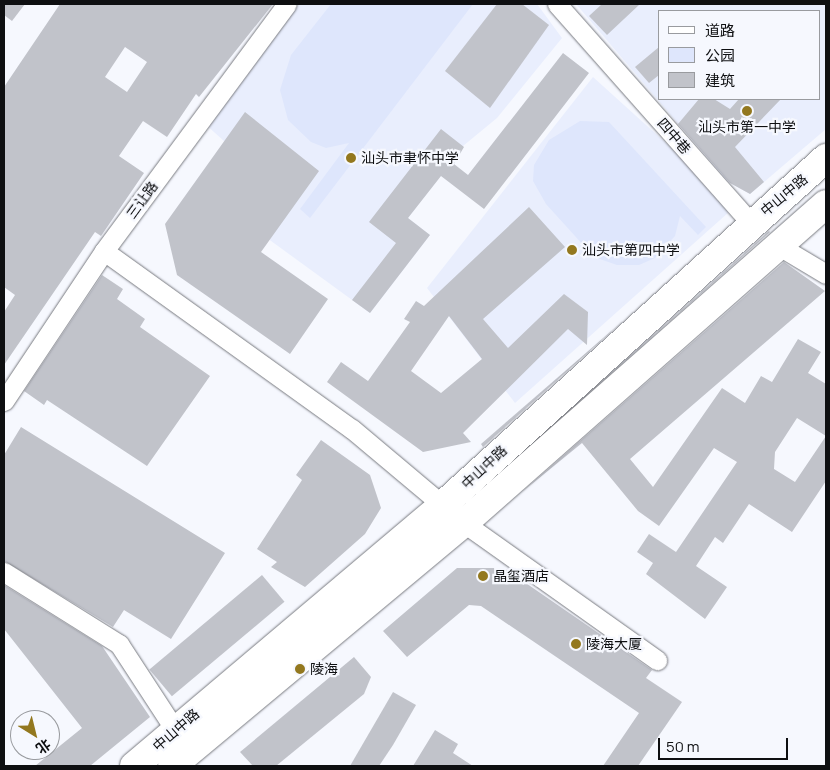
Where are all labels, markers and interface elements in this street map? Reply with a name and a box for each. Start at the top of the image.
legend [658,10,820,100]
text: 道路 [705,20,735,41]
text: 公园 [705,45,735,66]
text: 建筑 [705,70,735,91]
marker: 汕头市第一中学 [741,105,753,117]
street label: 四中巷 [654,115,694,157]
place label: 汕头市第一中学 [698,119,796,135]
place label: 汕头市聿怀中学 [361,150,459,166]
marker: 汕头市聿怀中学 [345,152,357,164]
street label: 中山中路 [757,171,811,219]
street label: 三让路 [123,178,161,222]
place label: 汕头市第四中学 [582,242,680,258]
marker: 汕头市第四中学 [566,244,578,256]
street label: 中山中路 [458,442,510,492]
place label: 晶玺酒店 [493,568,549,584]
marker: 晶玺酒店 [477,570,489,582]
place label: 陵海大厦 [586,636,642,652]
marker: 陵海大厦 [570,638,582,650]
place label: 陵海 [310,661,338,677]
marker: 陵海 [294,663,306,675]
street label: 中山中路 [149,705,203,755]
north arrow [10,710,60,760]
scale bar [660,728,790,760]
text: 北 [32,735,55,759]
text: 50 m [666,736,700,757]

